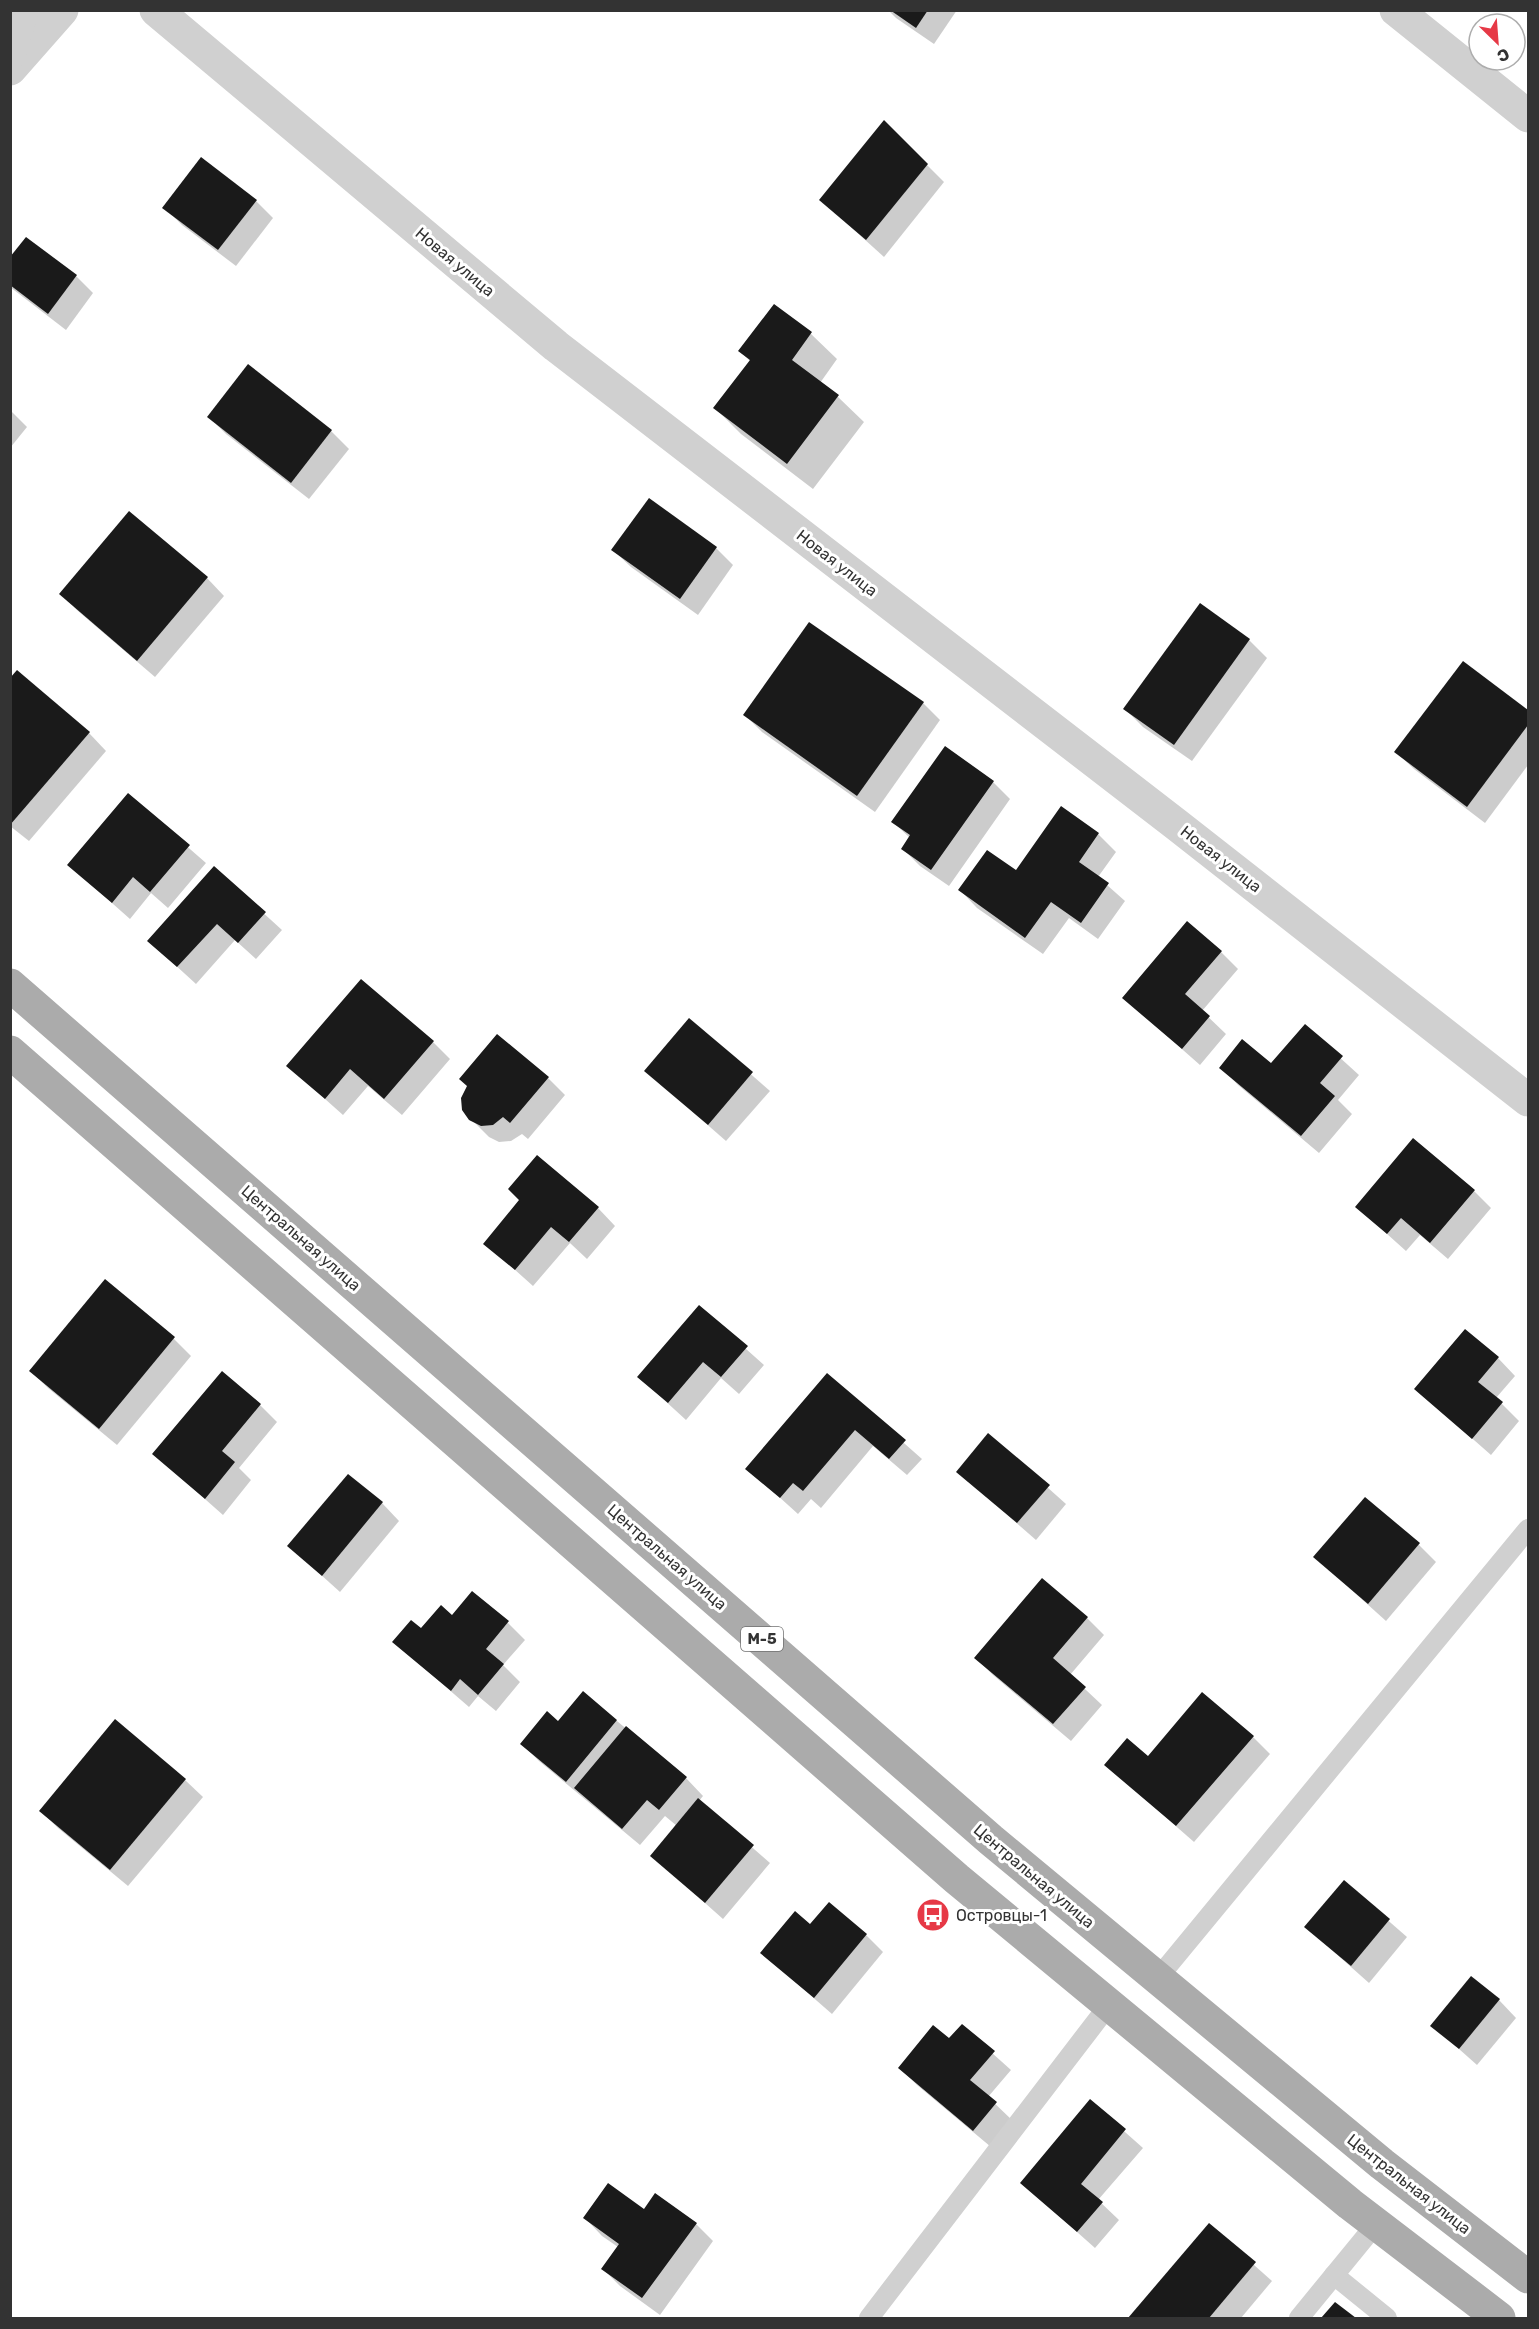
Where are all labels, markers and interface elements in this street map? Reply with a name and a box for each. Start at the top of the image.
north arrow [1467,12,1527,72]
text: С [1494,44,1512,66]
street label: Новая улица [412,224,498,300]
street label: Новая улица [793,526,881,600]
street label: Новая улица [1177,822,1265,896]
street label: Центральная улица [238,1181,364,1295]
street label: Центральная улица [604,1500,730,1614]
road number: М-5 [741,1627,783,1651]
street label: Центральная улица [970,1820,1098,1932]
bus stop icon: Островцы-1 [915,1897,951,1933]
place label: Островцы-1 [956,1906,1047,1925]
street label: Центральная улица [1343,2130,1475,2238]

